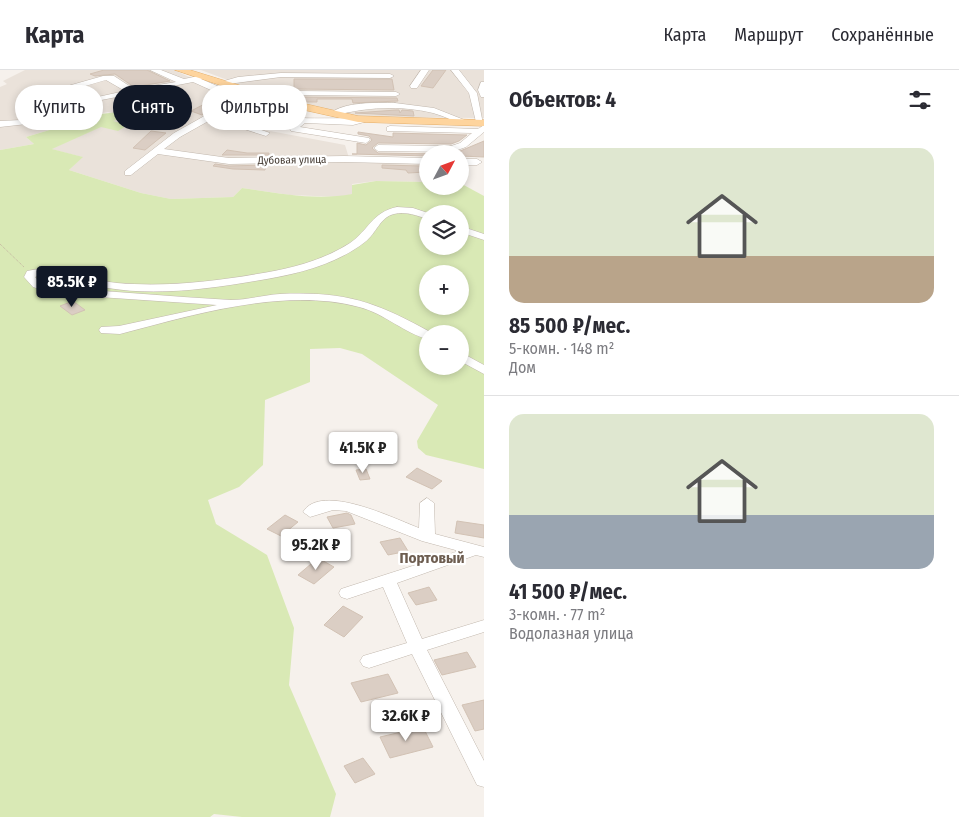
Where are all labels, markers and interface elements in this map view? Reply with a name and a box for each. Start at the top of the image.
text: Карта [25,21,84,49]
text: Карта [663,24,706,46]
text: Маршрут [734,24,803,46]
text: Сохранённые [831,24,934,46]
chip: Купить [15,85,103,130]
chip: Снять [113,85,192,130]
chip: Фильтры [202,85,307,130]
icon: filters [906,86,934,114]
text: Объектов: 4 [509,87,616,113]
north arrow [419,145,469,195]
map controls [419,145,469,375]
street label: Дубовая улица [256,153,327,167]
icon: home [677,181,767,271]
button: layers [419,205,469,255]
button: + [419,265,469,315]
pin: 85.5K ₽ [26,266,118,308]
text: 85.5K ₽ [47,272,97,291]
text: 85 500 ₽/мес. [509,313,630,339]
button: − [419,325,469,375]
text: 5-комн. · 148 m² [509,339,614,358]
text: Дом [509,358,536,377]
pin: 41.5K ₽ [317,432,409,474]
text: 41.5K ₽ [340,438,386,457]
icon: home [677,446,767,536]
pin: 95.2K ₽ [270,528,362,571]
text: 95.2K ₽ [292,535,340,554]
district label: Портовый [400,549,464,567]
text: 41 500 ₽/мес. [509,579,627,605]
text: 3-комн. · 77 m² [509,605,605,624]
text: Водолазная улица [509,624,634,643]
pin: 32.6K ₽ [360,700,452,742]
text: 32.6K ₽ [382,706,430,725]

